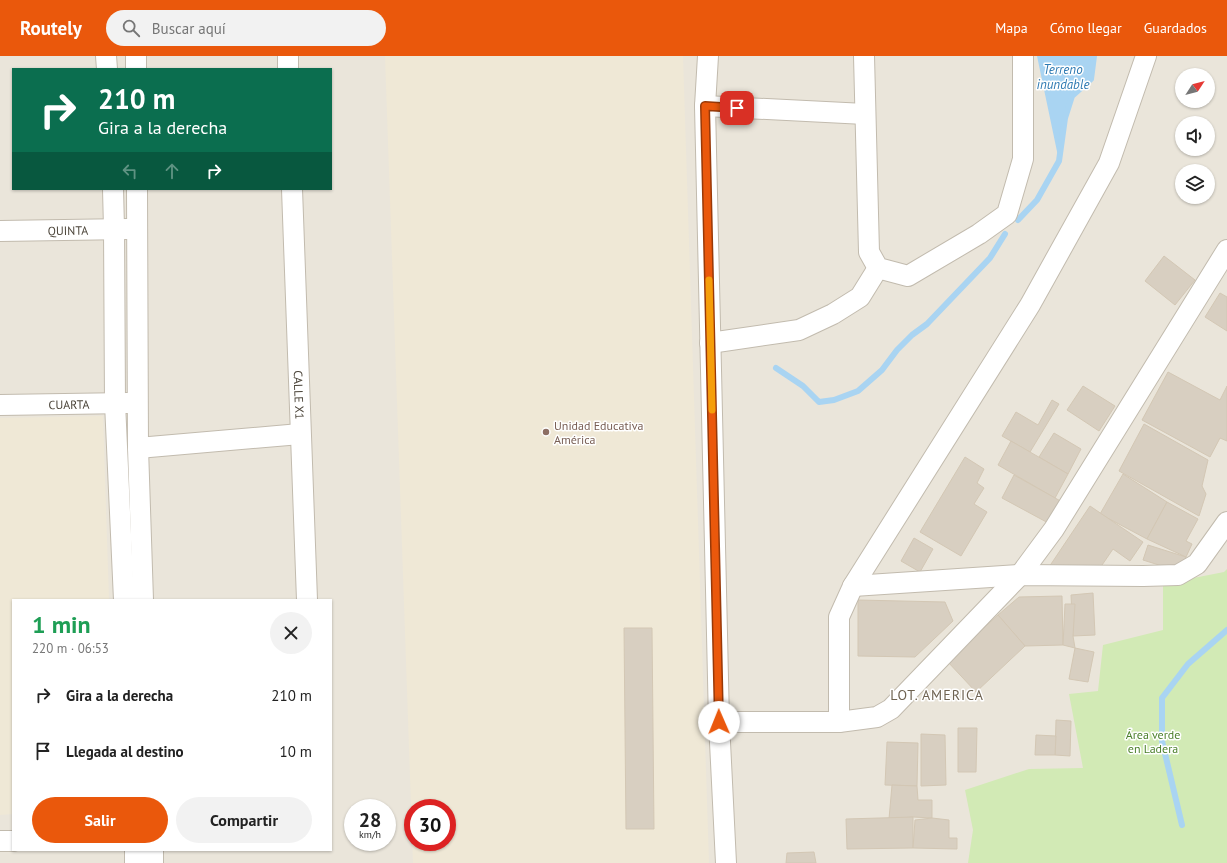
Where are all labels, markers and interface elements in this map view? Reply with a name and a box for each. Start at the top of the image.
search box [106,10,386,46]
text: Routely [20,16,82,40]
icon: search [120,17,142,39]
text: Buscar aquí [152,19,226,38]
text: Mapa [995,19,1028,37]
text: Cómo llegar [1050,19,1122,37]
text: Guardados [1144,19,1207,37]
water label: Terreno inundable [1037,61,1089,93]
north arrow [1175,68,1215,108]
map controls [1175,68,1215,204]
text: 210 m [98,80,175,117]
icon: right [32,84,84,136]
pin [720,91,754,125]
icon: arrive [726,97,748,119]
text: Gira a la derecha [98,116,227,139]
button: sound [1175,116,1215,156]
icon: left [119,160,141,182]
icon: ahead [161,160,183,182]
icon: right [203,160,225,182]
button: layers [1175,164,1215,204]
street label: QUINTA [48,222,88,238]
street label: CALLE X1 [291,370,308,420]
street label: CUARTA [48,396,90,412]
place label: Unidad Educativa América [554,418,643,447]
marker: Unidad Educativa América [541,427,551,437]
text: 1 min [32,609,91,640]
button: close [270,612,312,654]
text: 220 m · 06:53 [32,640,109,657]
icon: right [32,684,54,706]
text: Gira a la derecha [66,686,173,705]
text: 210 m [271,686,312,705]
district label: LOT. AMERICA [890,686,984,704]
position arrow [698,701,740,743]
park label: Área verde en Ladera [1126,727,1180,756]
icon: arrive [32,740,54,762]
text: Llegada al destino [66,742,184,761]
text: 10 m [279,742,312,761]
button: Salir [32,797,168,843]
button: Compartir [176,797,312,843]
speed limit sign: 30 [404,799,456,851]
text: 28 [359,807,381,833]
text: km/h [359,828,381,841]

